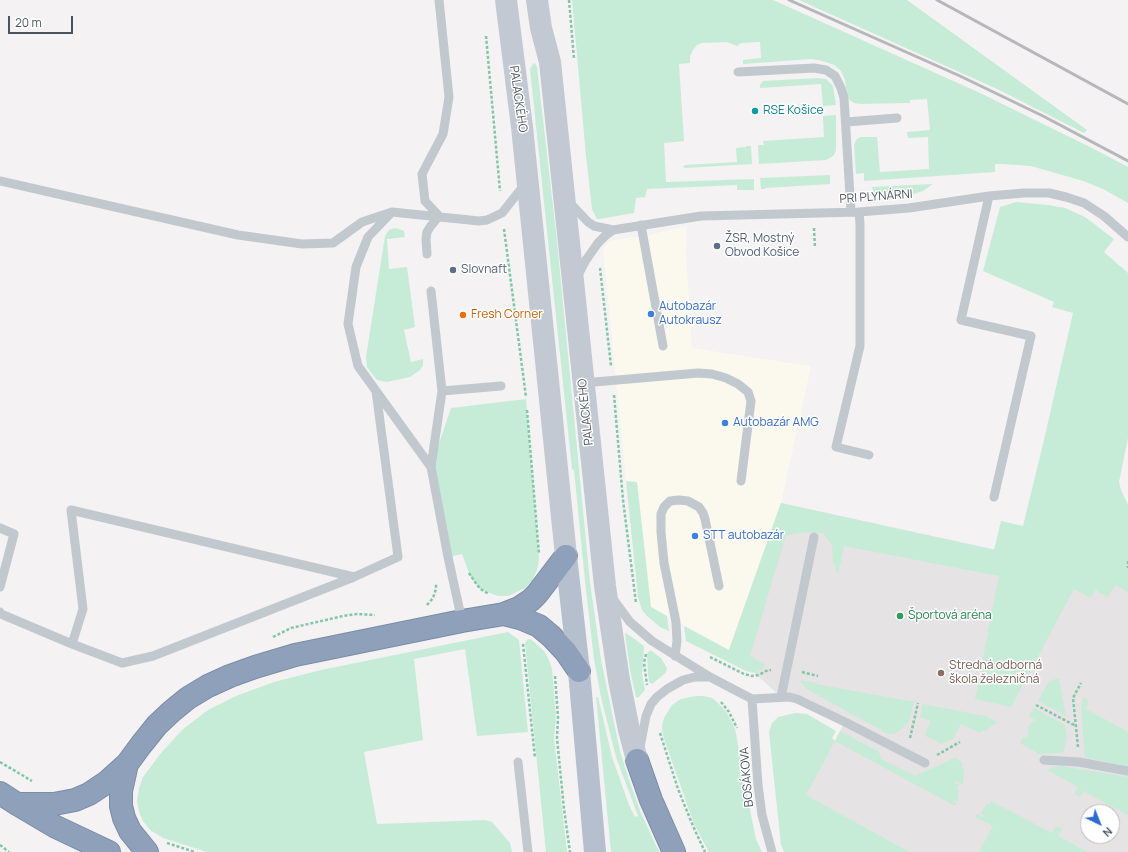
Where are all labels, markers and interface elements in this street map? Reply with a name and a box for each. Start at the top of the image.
scale bar [10,8,75,34]
text: 20 m [15,14,42,31]
street label: PALACKÉHO [506,65,530,133]
place label: RSE Košice [763,104,823,118]
marker: RSE Košice [750,106,760,116]
street label: PRI PLYNÁRNI [839,187,913,207]
place label: ŽSR, Mostný Obvod Košice [725,232,799,260]
marker: ŽSR, Mostný Obvod Košice [712,241,722,251]
place label: Slovnaft [461,263,507,277]
marker: Slovnaft [448,265,458,275]
place label: Autobazár Autokrausz [659,300,722,328]
place label: Fresh Corner [471,308,543,322]
marker: Autobazár Autokrausz [646,309,656,319]
marker: Fresh Corner [458,310,468,320]
street label: PALACKÉHO [575,378,597,446]
place label: Autobazár AMG [733,416,819,430]
marker: Autobazár AMG [720,418,730,428]
place label: STT autobazár [703,529,784,543]
marker: STT autobazár [690,531,700,541]
place label: Športová aréna [908,609,992,623]
marker: Športová aréna [895,611,905,621]
place label: Stredná odborná škola železničná [949,659,1042,687]
marker: Stredná odborná škola železničná [936,668,946,678]
street label: BOSÁKOVA [737,746,757,808]
north arrow [1080,804,1120,844]
text: N [1100,824,1116,841]

